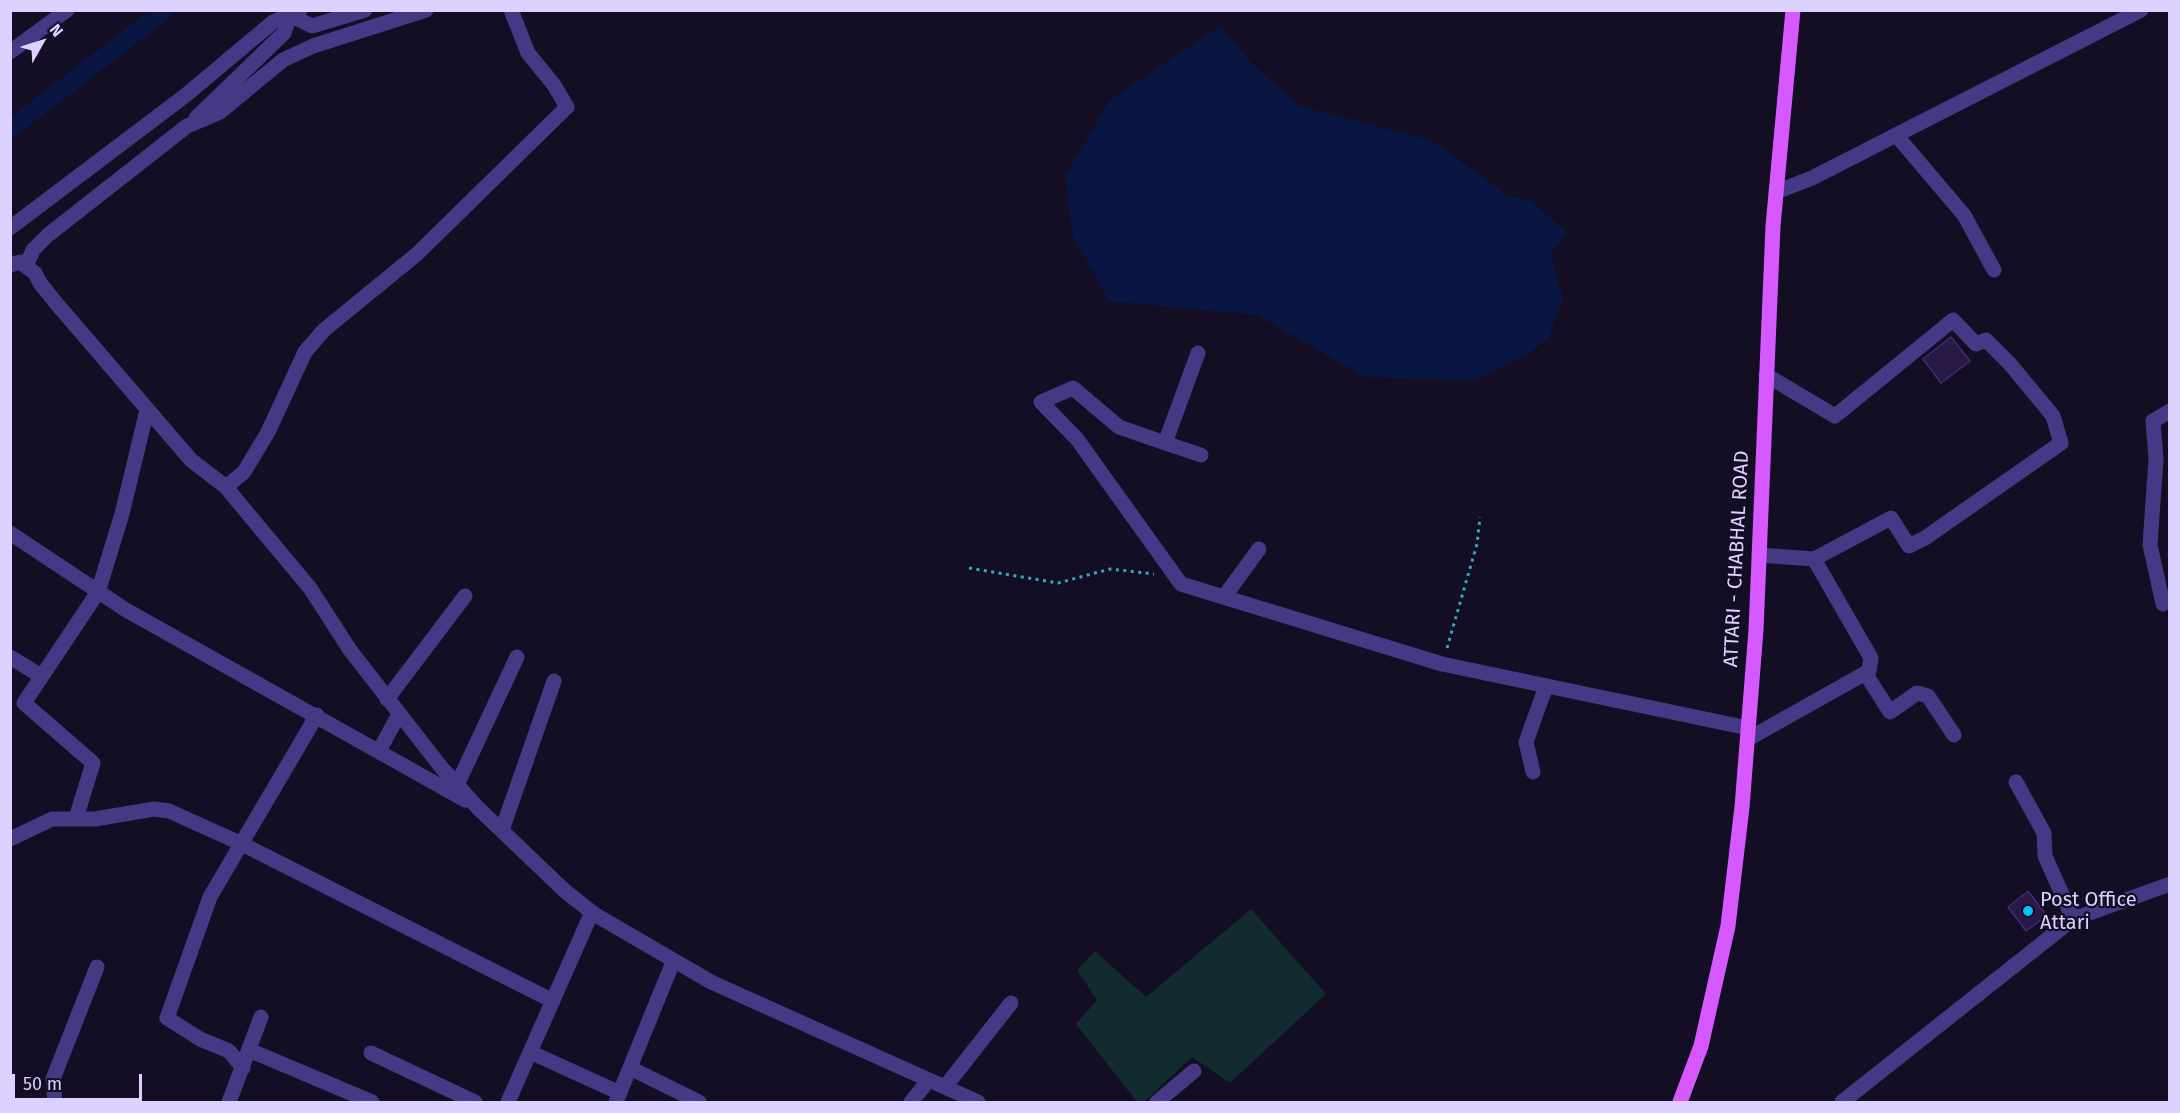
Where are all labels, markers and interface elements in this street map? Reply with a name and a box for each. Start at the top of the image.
north arrow [12,12,72,72]
text: N [46,20,67,40]
street label: ATTARI - CHABHAL ROAD [1719,450,1755,668]
place label: Post Office Attari [2040,888,2137,935]
marker: Post Office Attari [2021,904,2035,918]
scale bar [15,1062,146,1100]
text: 50 m [23,1073,62,1095]

